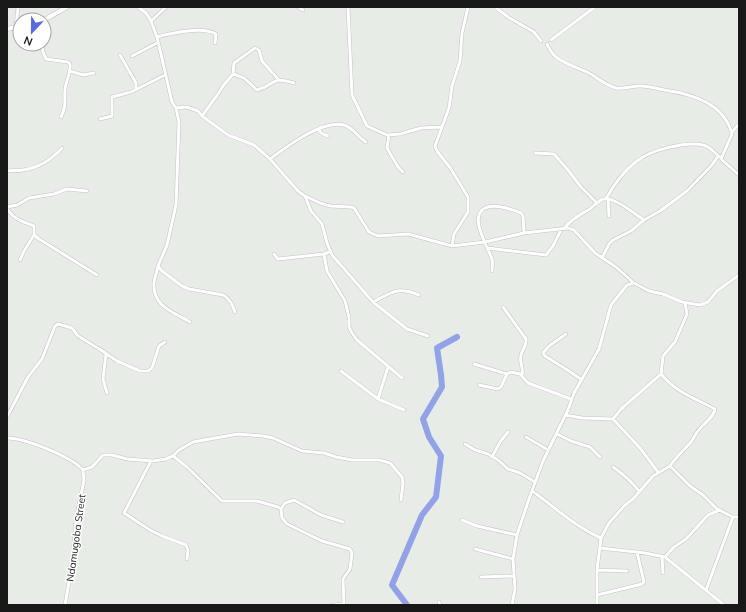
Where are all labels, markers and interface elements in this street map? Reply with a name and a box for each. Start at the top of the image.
north arrow [12,12,52,52]
text: N [22,33,35,49]
street label: Ndamugoba Street [63,493,89,582]

